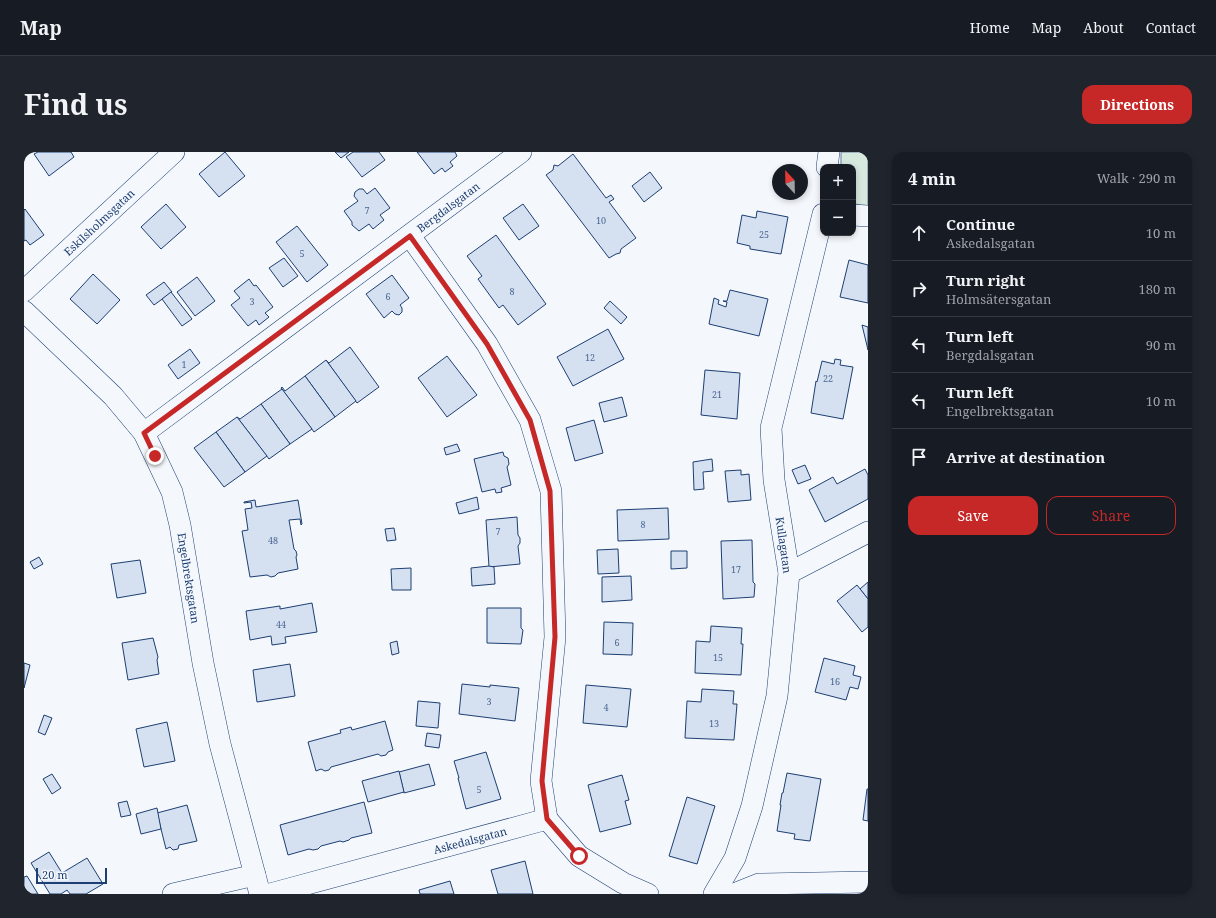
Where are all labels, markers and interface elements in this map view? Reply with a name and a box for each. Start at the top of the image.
text: Map [20,15,62,41]
text: Home [970,18,1010,37]
text: Map [1032,18,1061,37]
text: About [1083,18,1124,37]
text: Contact [1146,18,1196,37]
text: Find us [24,85,128,123]
button: Directions [1082,85,1192,124]
north arrow [772,164,808,200]
map controls [820,164,856,236]
button: + [820,164,856,200]
text: 4 min [908,167,956,190]
text: Walk · 290 m [1097,169,1176,187]
street label: Bergdalsgatan [414,179,482,235]
street label: Eskilsholmsgatan [60,185,138,259]
button: − [820,200,856,236]
house number: 7 [364,204,370,217]
house number: 10 [596,214,606,227]
text: Continue [946,214,1015,234]
icon: ahead [908,222,930,244]
text: 10 m [1146,224,1176,242]
house number: 25 [759,228,769,241]
text: Askedalsgatan [946,234,1035,252]
house number: 5 [299,247,305,260]
text: Turn right [946,270,1025,290]
icon: right [908,278,930,300]
text: 180 m [1139,280,1176,298]
house number: 8 [509,285,515,298]
house number: 6 [385,290,391,303]
text: Holmsätersgatan [946,290,1051,308]
house number: 3 [249,295,255,308]
text: Turn left [946,326,1014,346]
icon: left [908,334,930,356]
text: 90 m [1146,336,1176,354]
text: Bergdalsgatan [946,346,1034,364]
house number: 12 [585,351,595,364]
house number: 1 [181,358,187,371]
house number: 22 [823,372,833,385]
text: Turn left [946,382,1014,402]
house number: 21 [712,388,722,401]
icon: left [908,390,930,412]
text: 10 m [1146,392,1176,410]
text: Engelbrektsgatan [946,402,1054,420]
icon: arrive [908,446,930,468]
route end [146,447,164,465]
text: Arrive at destination [946,447,1105,467]
button: Save [908,496,1038,535]
button: Share [1046,496,1176,535]
street label: Kullagatan [773,516,795,574]
house number: 8 [640,518,646,531]
house number: 7 [495,525,501,538]
street label: Engelbrektsgatan [174,532,204,624]
house number: 48 [268,534,278,547]
house number: 17 [731,563,741,576]
house number: 44 [276,618,286,631]
house number: 6 [614,636,620,649]
house number: 15 [713,651,723,664]
house number: 16 [830,675,840,688]
house number: 3 [486,695,492,708]
house number: 4 [603,701,609,714]
house number: 13 [709,717,719,730]
house number: 5 [476,783,482,796]
street label: Askedalsgatan [432,823,508,857]
route start [570,847,588,865]
scale bar [36,866,107,885]
text: 20 m [42,867,68,882]

